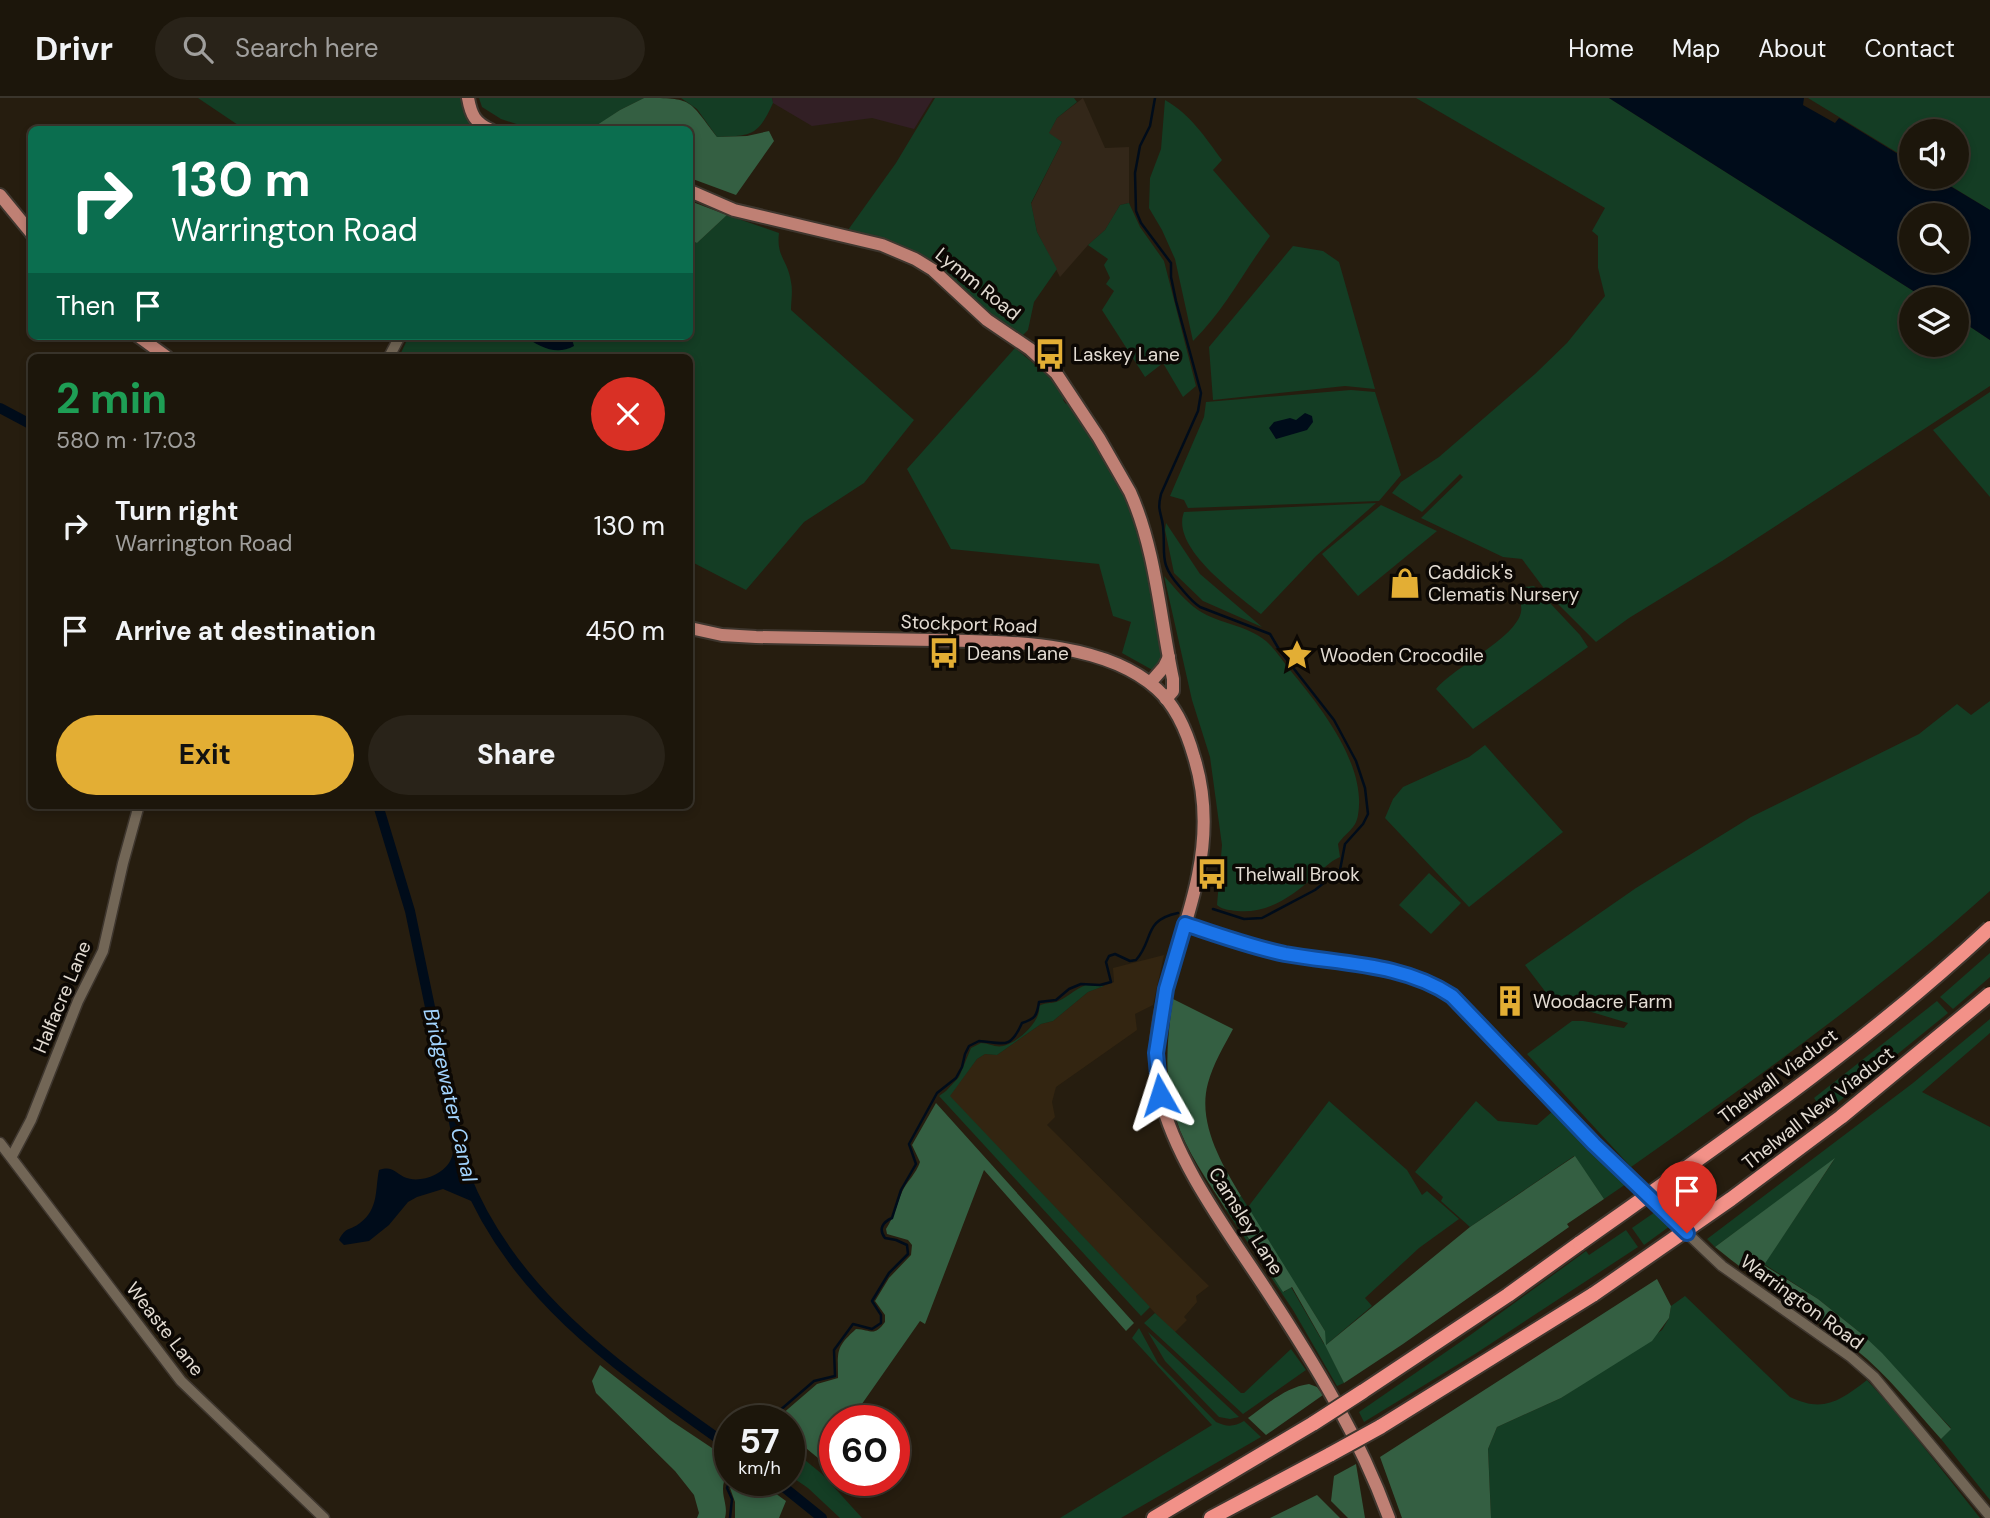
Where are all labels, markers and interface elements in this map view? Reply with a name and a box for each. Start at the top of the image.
search box [155,17,645,80]
text: Drivr [35,27,113,70]
icon: search [179,29,217,67]
text: Search here [235,31,378,65]
text: Home [1568,33,1634,64]
text: Map [1672,33,1720,64]
text: About [1758,33,1827,64]
text: Contact [1865,33,1955,64]
map controls [1899,119,1969,357]
button: sound [1899,119,1969,189]
text: 130 m [171,147,311,211]
icon: right [56,154,147,245]
button: search [1899,203,1969,273]
text: Warrington Road [171,209,418,251]
street label: Lymm Road [930,242,1026,326]
icon: arrive [129,287,167,325]
button: layers [1899,287,1969,357]
text: Then [56,289,115,323]
bus stop icon: Laskey Lane [1033,337,1067,371]
place label: Laskey Lane [1073,342,1180,367]
text: 2 min [56,371,167,426]
button: close [591,377,665,451]
text: 580 m · 17:03 [56,425,197,455]
text: Turn right [115,494,239,528]
icon: right [56,507,94,545]
text: 130 m [594,509,665,543]
text: Warrington Road [115,528,292,558]
place label: Caddick's Clematis Nursery [1428,560,1580,607]
shop icon: Caddick's Clematis Nursery [1388,566,1422,600]
street label: Stockport Road [900,609,1038,639]
icon: arrive [56,612,94,650]
text: Arrive at destination [115,614,376,648]
text: 450 m [585,614,665,648]
bus stop icon: Deans Lane [927,636,961,670]
place icon: Wooden Crocodile [1280,638,1314,672]
place label: Deans Lane [967,641,1069,666]
place label: Wooden Crocodile [1320,643,1484,668]
button: Exit [56,715,354,795]
button: Share [368,715,665,795]
bus stop icon: Thelwall Brook [1195,857,1229,891]
place label: Thelwall Brook [1235,862,1360,887]
street label: Halfacre Lane [27,937,97,1057]
building icon: Woodacre Farm [1493,984,1527,1018]
place label: Woodacre Farm [1533,989,1672,1014]
water label: Bridgewater Canal [416,1005,484,1185]
street label: Thelwall Viaduct [1713,1023,1843,1129]
street label: Thelwall New Viaduct [1737,1041,1899,1175]
position arrow [1123,1058,1197,1132]
pin [1657,1161,1717,1233]
street label: Camsley Lane [1203,1162,1289,1280]
icon: arrive [1668,1172,1706,1210]
street label: Warrington Road [1735,1249,1869,1355]
street label: Weaste Lane [120,1277,210,1381]
speed limit sign: 60 [819,1405,910,1496]
text: 57 [739,1418,780,1464]
text: km/h [738,1456,781,1480]

